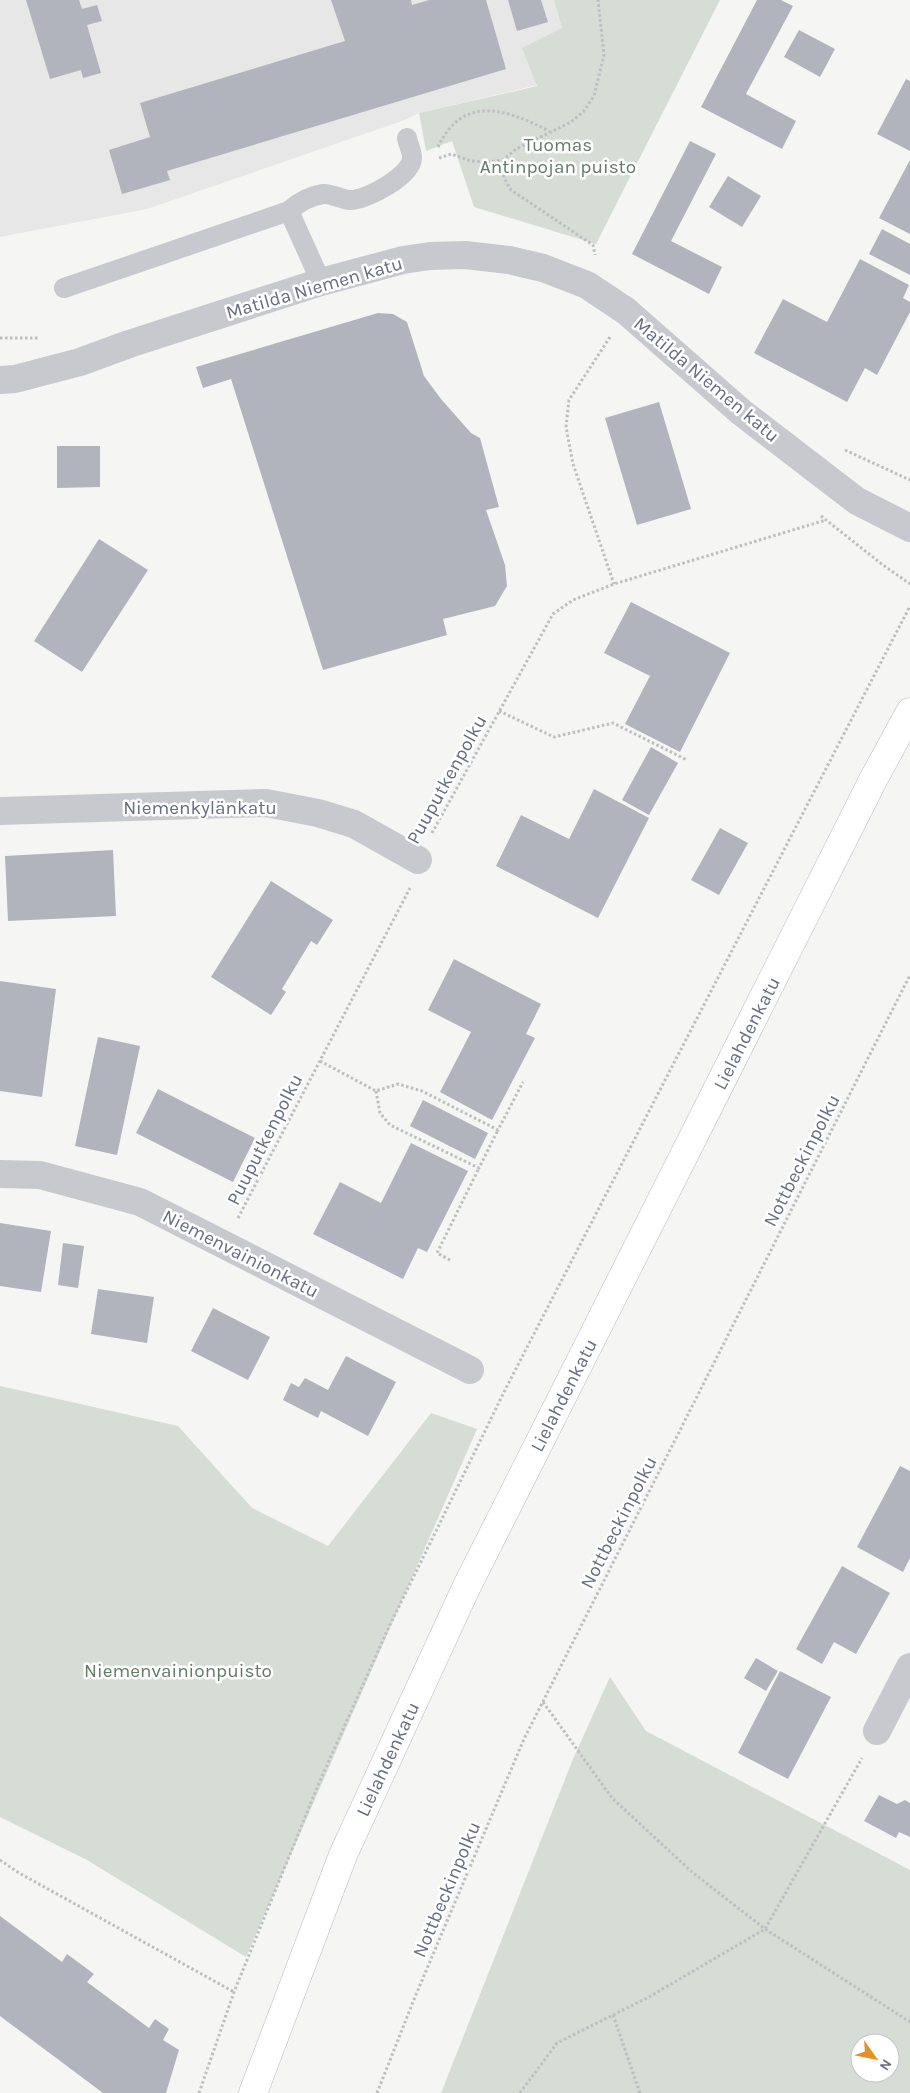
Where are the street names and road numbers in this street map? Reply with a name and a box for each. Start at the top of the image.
street label: Matilda Niemen katu [223,252,405,324]
street label: Matilda Niemen katu [629,313,783,447]
street label: Puuputkenpolku [402,711,491,848]
street label: Niemenkylänkatu [123,797,277,819]
street label: Lielahdenkatu [709,973,785,1094]
street label: Puuputkenpolku [222,1070,307,1209]
street label: Nottbeckinpolku [759,1091,845,1230]
street label: Niemenvainionkatu [159,1205,322,1303]
street label: Lielahdenkatu [526,1335,602,1456]
street label: Nottbeckinpolku [576,1453,662,1592]
street label: Lielahdenkatu [352,1699,424,1820]
street label: Nottbeckinpolku [408,1818,485,1961]

